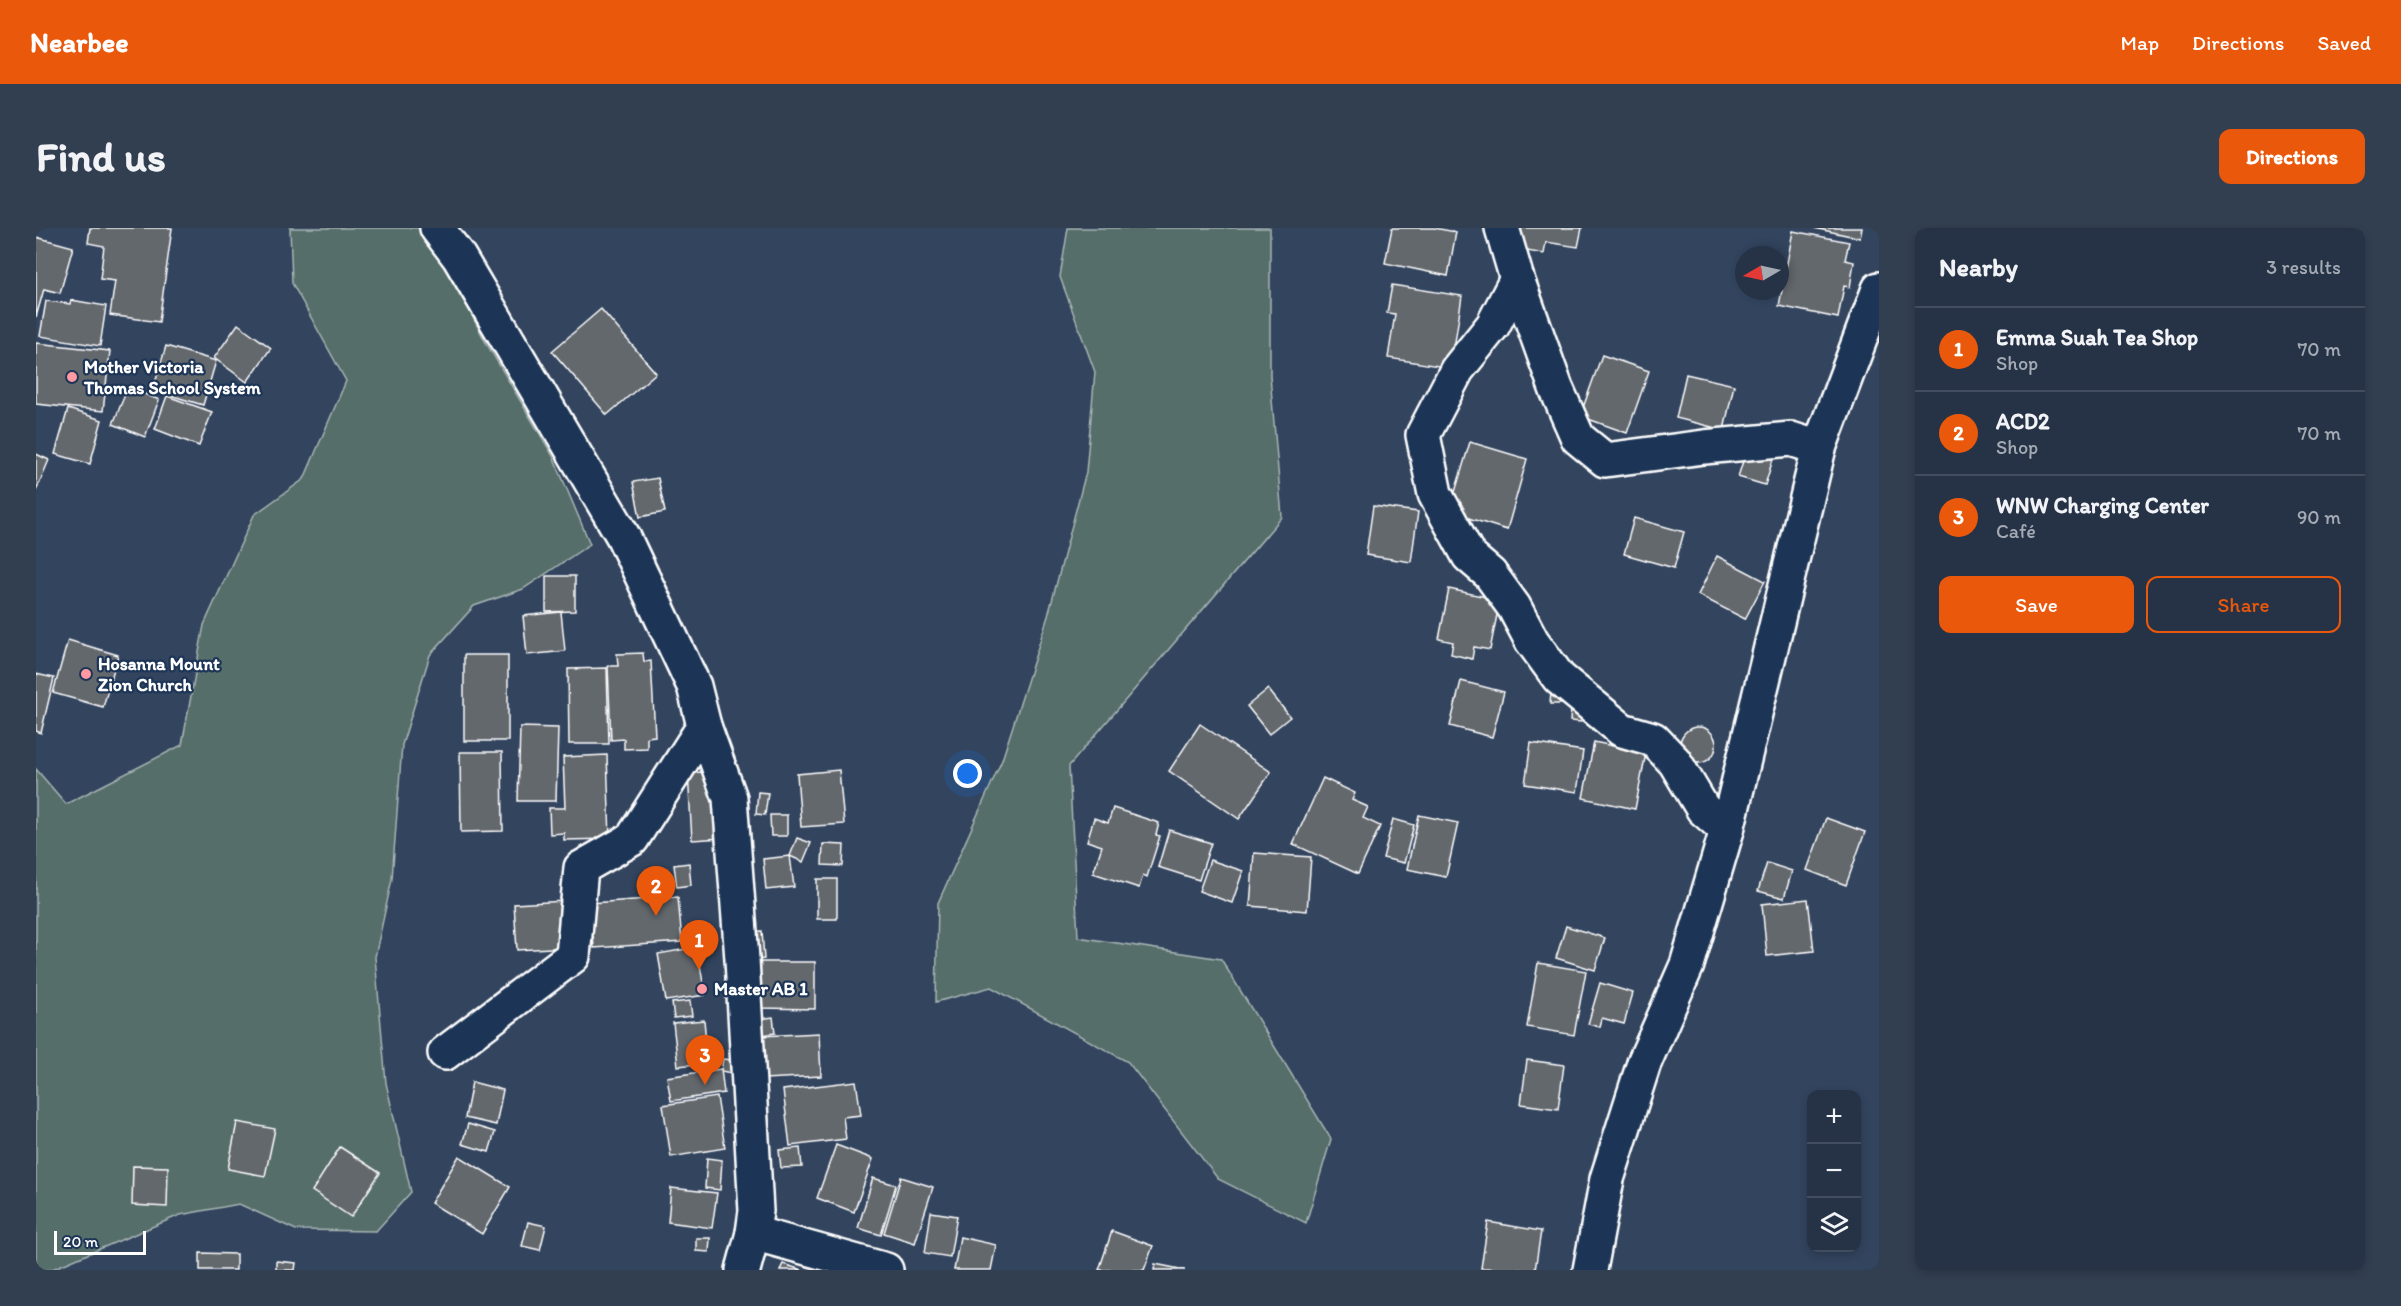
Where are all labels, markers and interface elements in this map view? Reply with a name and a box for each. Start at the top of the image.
text: Nearbee [30,25,129,59]
text: Map [2121,30,2159,55]
text: Directions [2192,30,2284,55]
text: Saved [2317,30,2371,55]
button: Directions [2219,129,2365,184]
text: Find us [36,131,166,182]
north arrow [1735,246,1789,300]
text: Nearby [1939,251,2018,283]
text: 3 results [2266,255,2341,279]
text: Emma Suah Tea Shop [1996,324,2198,351]
text: 1 [1954,337,1963,361]
text: 70 m [2297,337,2341,361]
text: Shop [1996,351,2038,375]
place label: Mother Victoria Thomas School System [83,356,262,399]
marker: Mother Victoria Thomas School System [65,370,79,384]
text: ACD2 [1996,408,2050,435]
text: 2 [1953,421,1964,445]
text: 70 m [2297,421,2341,445]
text: Shop [1996,435,2038,459]
text: WNW Charging Center [1996,492,2209,519]
text: 3 [1953,505,1964,529]
text: 90 m [2297,505,2341,529]
text: Café [1996,519,2036,543]
button: Save [1939,576,2134,633]
button: Share [2146,576,2341,633]
place label: Hosanna Mount Zion Church [98,653,220,696]
marker: Hosanna Mount Zion Church [79,667,93,681]
your location [953,759,982,788]
pin: 2 [636,866,676,916]
pin: 1 [680,920,718,970]
place label: Master AB 1 [714,978,808,1000]
marker: Master AB 1 [695,982,709,996]
pin: 3 [686,1036,724,1085]
map controls [1807,1090,1861,1252]
button: + [1807,1090,1861,1144]
button: − [1807,1144,1861,1198]
button: layers [1807,1198,1861,1252]
scale bar [54,1228,146,1256]
text: 20 m [63,1232,98,1251]

